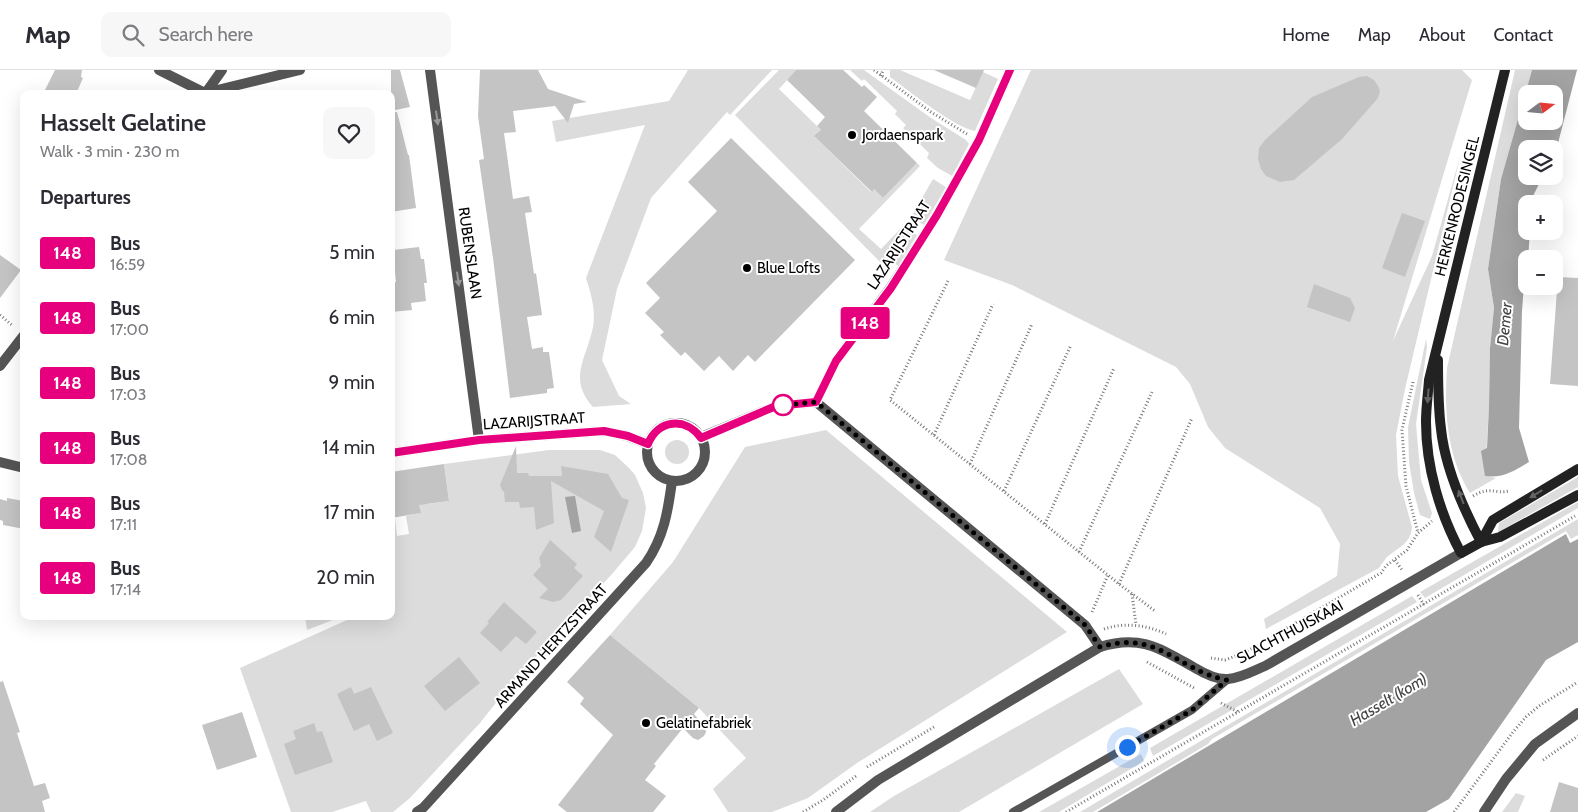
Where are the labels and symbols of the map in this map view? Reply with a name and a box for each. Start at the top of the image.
north arrow [1518,85,1562,130]
one-way arrow [433,111,441,127]
place label: Jordaenspark [861,126,944,144]
marker: Jordaenspark [846,129,858,141]
street label: HERKENRODESINGEL [1431,133,1483,278]
street label: LAZARIJSTRAAT [864,197,934,293]
street label: RUBENSLAAN [455,206,485,300]
place label: Blue Lofts [757,259,820,277]
marker: Blue Lofts [741,262,753,274]
one-way arrow [454,272,462,288]
water label: Demer [1493,301,1516,346]
line badge: 148 [836,307,894,339]
one-way arrow [1424,389,1432,405]
unlabelled marker [772,394,794,416]
street label: LAZARIJSTRAAT [482,408,586,434]
one-way arrow [1457,489,1465,504]
one-way arrow [1530,490,1543,499]
street label: ARMAND HERTZSTRAAT [491,581,611,711]
street label: SLACHTHUISKAAI [1234,596,1346,668]
water label: Hasselt (kom) [1346,669,1430,730]
place label: Gelatinefabriek [656,714,752,732]
marker: Gelatinefabriek [640,717,652,729]
your location [1115,735,1140,760]

